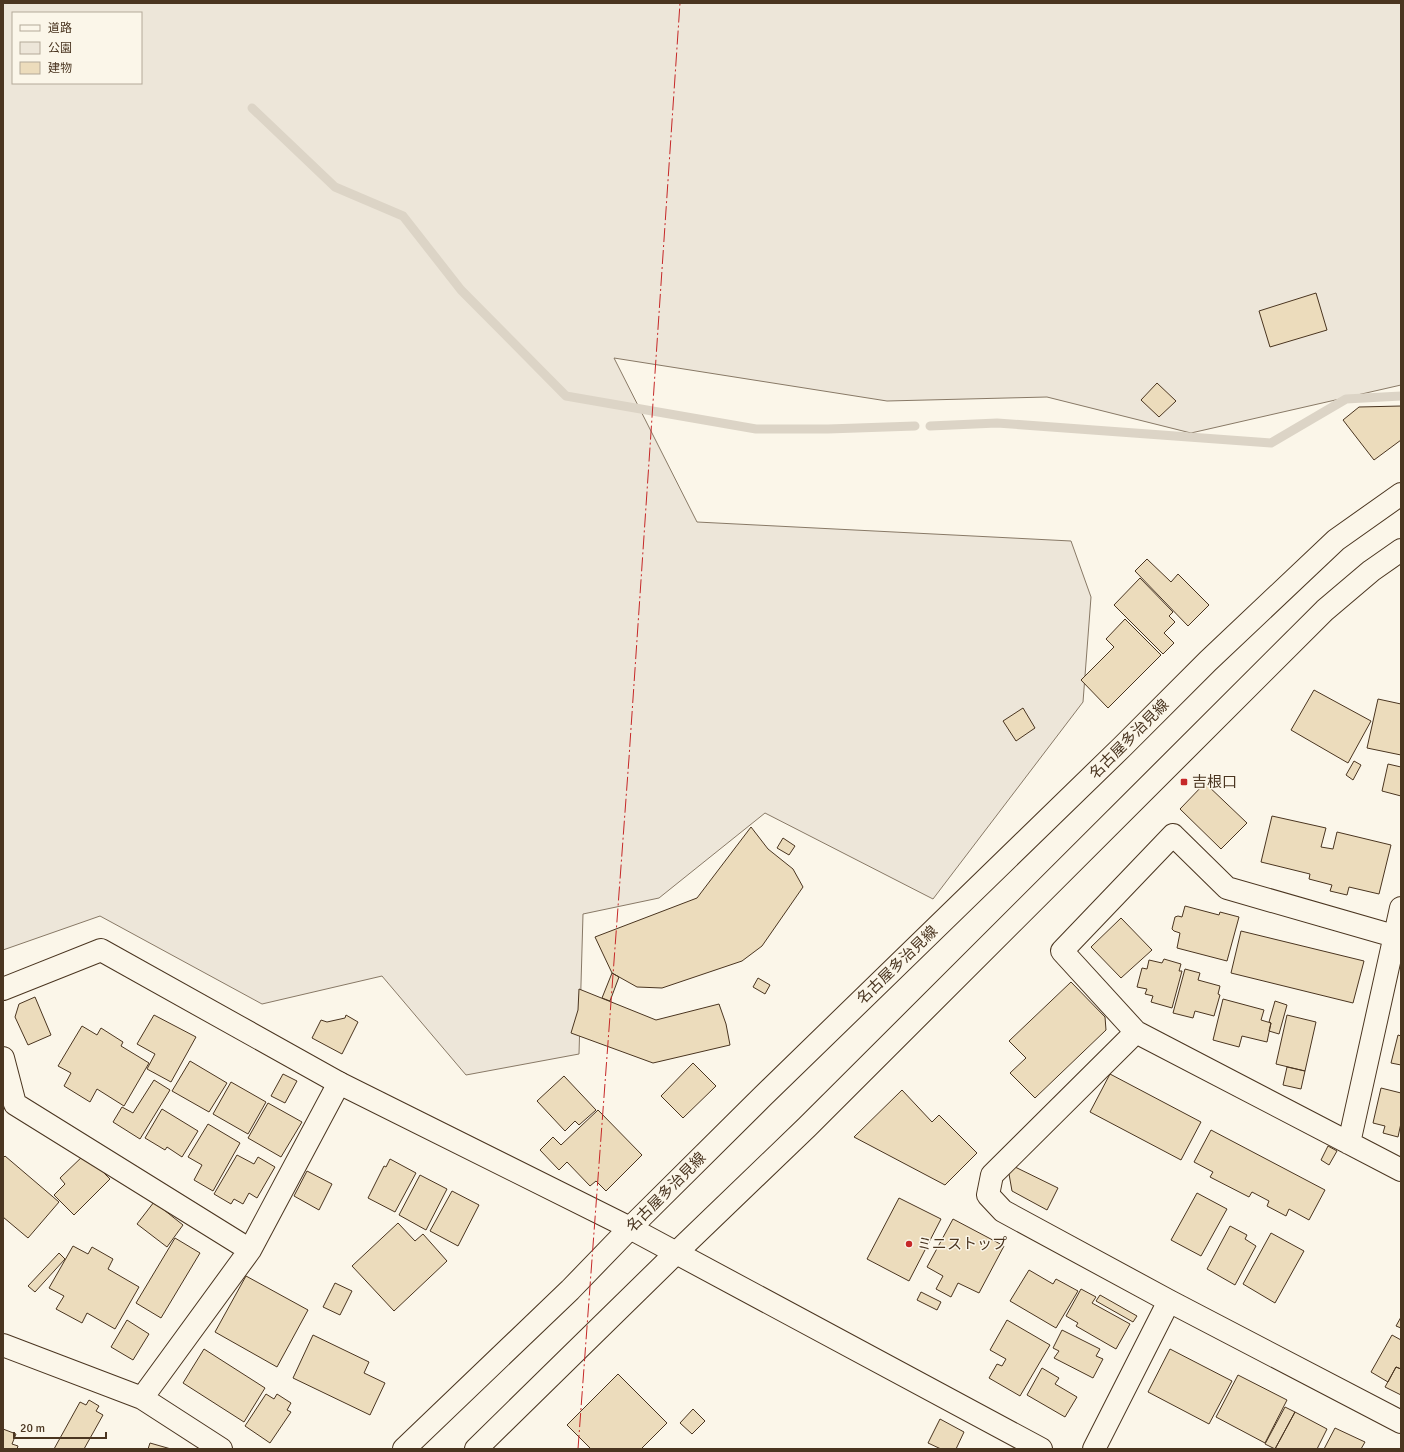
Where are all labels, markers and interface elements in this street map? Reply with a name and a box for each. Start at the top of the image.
legend [12,12,142,84]
text: 道路 [48,21,72,36]
text: 公園 [48,41,72,56]
text: 建物 [48,61,72,76]
street label: 名古屋多治見線 [1086,696,1172,782]
place label: 吉根口 [1192,773,1237,791]
marker: 吉根口 [1179,777,1189,787]
street label: 名古屋多治見線 [853,922,941,1008]
street label: 名古屋多治見線 [623,1149,709,1235]
place label: ミニストップ [917,1235,1007,1253]
marker: ミニストップ [904,1239,914,1249]
scale bar [14,1414,106,1440]
text: 20 m [20,1421,45,1436]

